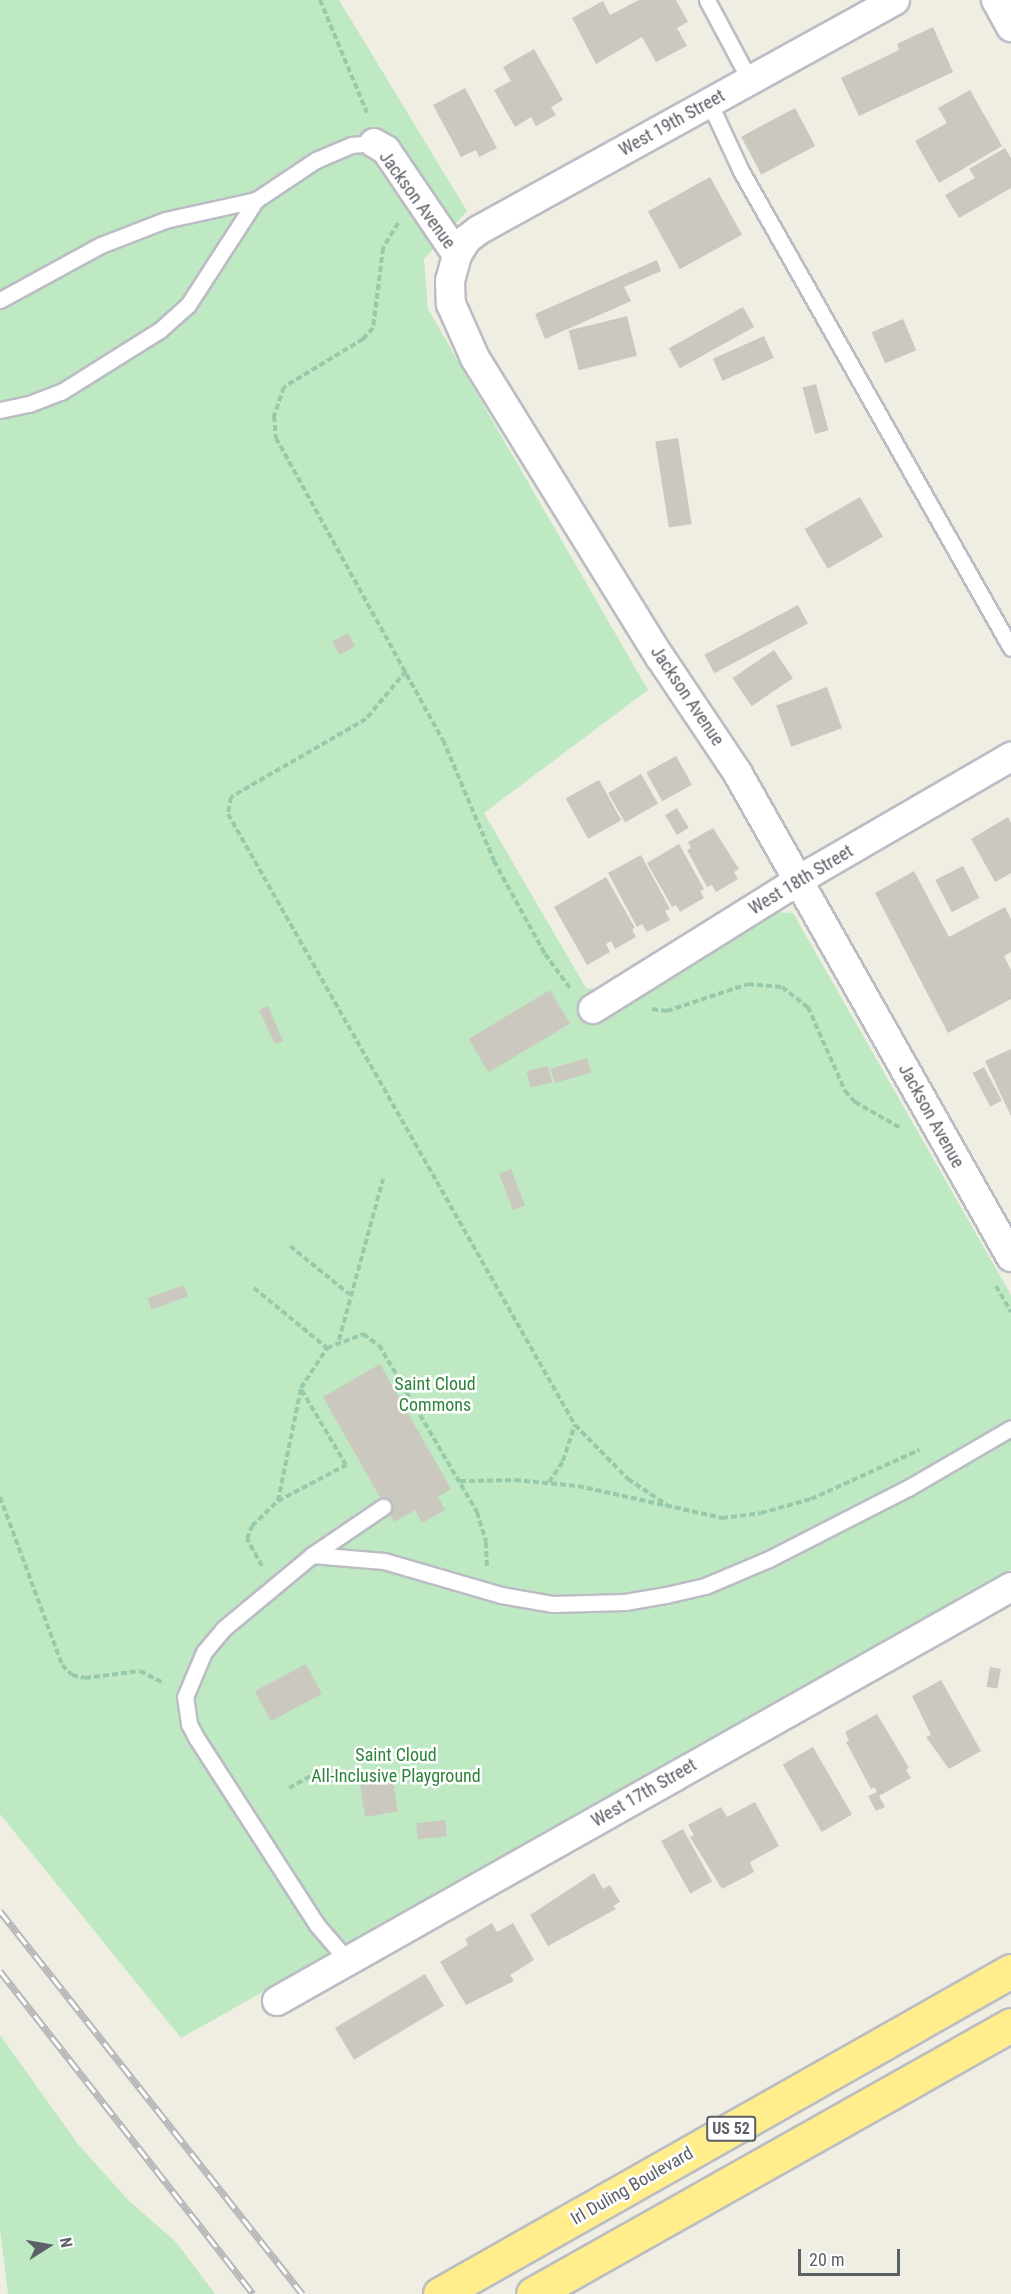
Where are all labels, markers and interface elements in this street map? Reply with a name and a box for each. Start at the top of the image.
street label: West 19th Street [615,85,729,161]
street label: Jackson Avenue [374,147,460,253]
street label: Jackson Avenue [646,642,728,750]
street label: West 18th Street [745,840,857,920]
street label: Jackson Avenue [894,1060,968,1172]
park label: Saint Cloud Commons [394,1374,476,1416]
park label: Saint Cloud All-Inclusive Playground [311,1745,481,1788]
street label: West 17th Street [588,1754,700,1832]
road number: US 52 [706,2116,756,2142]
street label: Irl Duling Boulevard [567,2142,697,2230]
north arrow [18,2216,78,2276]
text: N [56,2236,76,2249]
scale bar [801,2237,903,2275]
text: 20 m [809,2249,844,2270]

